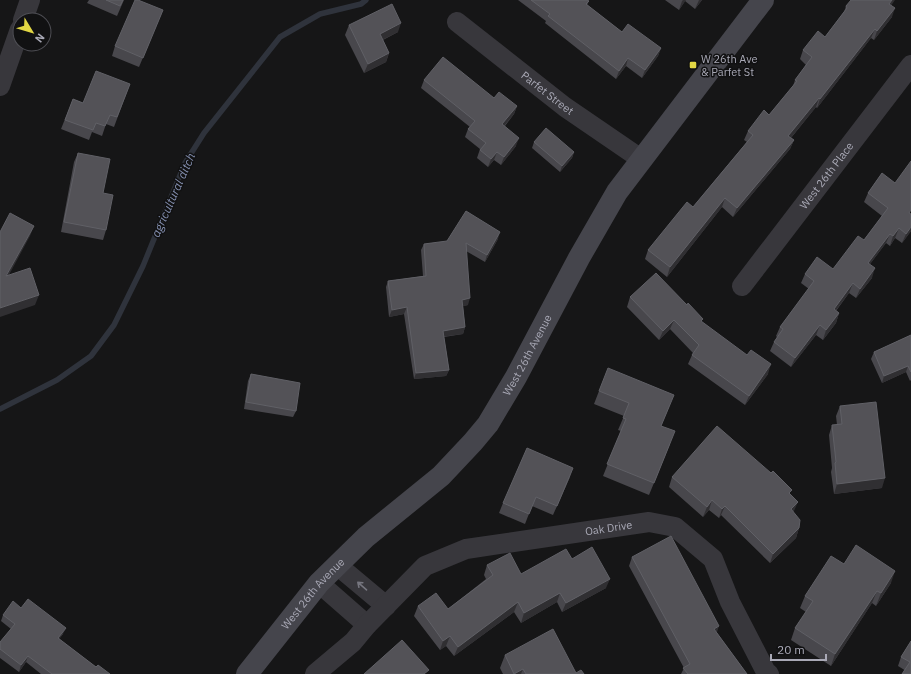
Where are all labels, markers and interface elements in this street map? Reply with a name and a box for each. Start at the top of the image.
north arrow [12,12,52,52]
text: N [32,31,48,46]
place label: W 26th Ave & Parfet St [701,52,758,79]
marker: W 26th Ave & Parfet St [688,60,698,70]
street label: Parfet Street [518,68,576,118]
street label: West 26th Place [796,139,856,212]
water label: agricultural ditch [148,150,198,240]
street label: West 26th Avenue [500,312,555,398]
street label: Oak Drive [584,518,633,538]
street label: West 26th Avenue [278,555,348,632]
one-way arrow [356,581,367,590]
scale bar [771,636,826,662]
text: 20 m [777,642,805,657]

